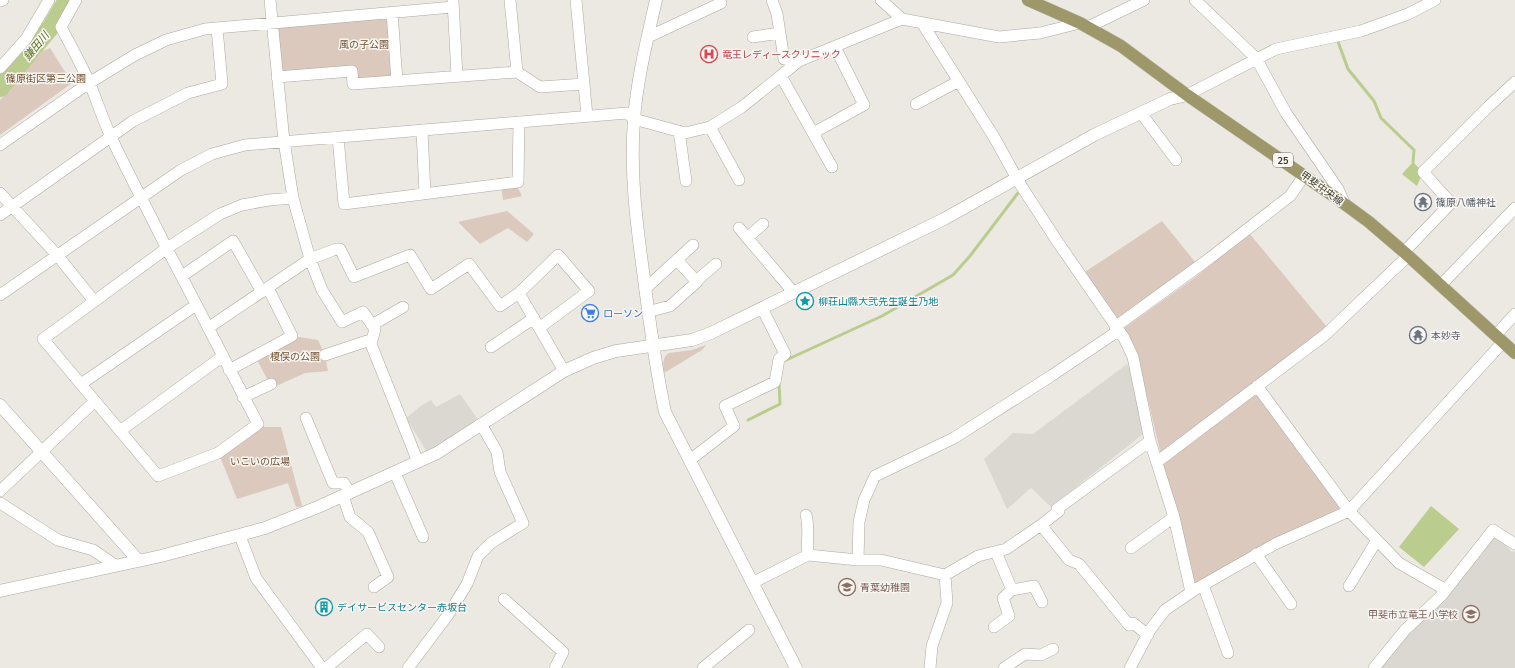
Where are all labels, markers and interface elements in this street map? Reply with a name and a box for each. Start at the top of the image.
water label: 鎌田川 [20,28,53,63]
park label: 風の子公園 [339,38,389,51]
hospital icon: 竜王レディースクリニック [699,44,719,64]
place label: 竜王レディースクリニック [722,48,841,61]
park label: 篠原街区第三公園 [6,72,86,85]
road number: 25 [1273,153,1293,167]
street label: 甲斐中央線 [1298,168,1346,208]
temple icon: 篠原八幡神社 [1413,192,1433,212]
place label: 篠原八幡神社 [1436,196,1496,209]
place icon: 柳荘山縣大弐先生誕生乃地 [795,291,815,311]
place label: 柳荘山縣大弐先生誕生乃地 [818,295,939,308]
supermarket icon: ローソン [580,303,600,323]
place label: ローソン [603,307,643,320]
temple icon: 本妙寺 [1408,325,1428,345]
place label: 本妙寺 [1431,329,1461,342]
park label: 榎俣の公園 [270,350,320,363]
park label: いこいの広場 [230,455,290,468]
school or university icon: 青葉幼稚園 [837,577,857,597]
place label: 青葉幼稚園 [860,581,910,594]
building icon: デイサービスセンター赤坂台 [314,597,334,617]
place label: デイサービスセンター赤坂台 [337,601,467,614]
school or university icon: 甲斐市立竜王小学校 [1461,604,1481,624]
place label: 甲斐市立竜王小学校 [1368,608,1458,621]

